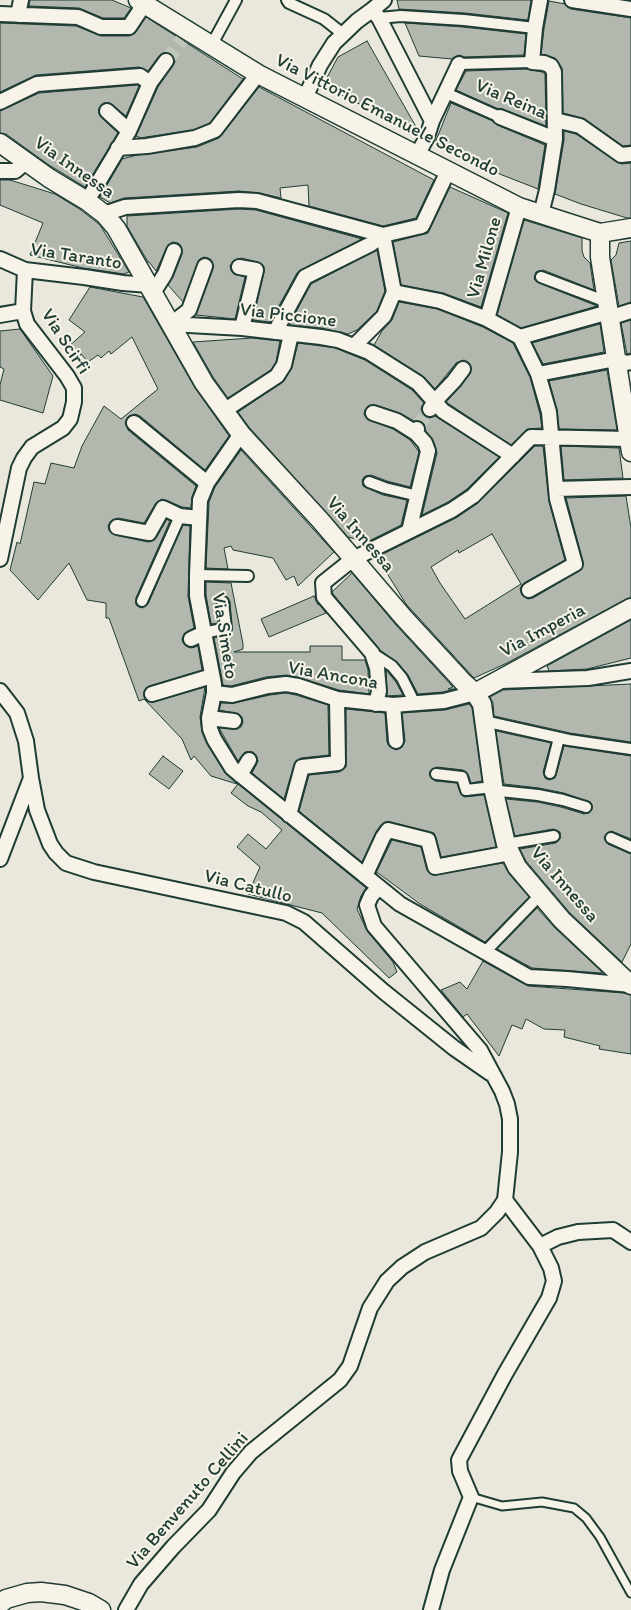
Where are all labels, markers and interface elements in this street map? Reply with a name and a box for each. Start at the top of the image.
street label: Via Vittorio Emanuele Secondo [271,49,503,183]
street label: Via Reina [472,75,550,125]
street label: Via Innessa [29,132,119,204]
street label: Via Milone [462,215,508,301]
street label: Via Taranto [29,239,123,275]
street label: Via Piccione [238,299,338,333]
street label: Via Scirfi [35,305,95,379]
street label: Via Innessa [321,492,399,578]
street label: Via Simeto [206,591,242,681]
street label: Via Imperia [496,599,590,663]
street label: Via Ancona [286,657,380,695]
street label: Via Innessa [525,842,603,928]
street label: Via Catullo [202,865,294,909]
street label: Via Benvenuto Cellini [122,1428,254,1574]

